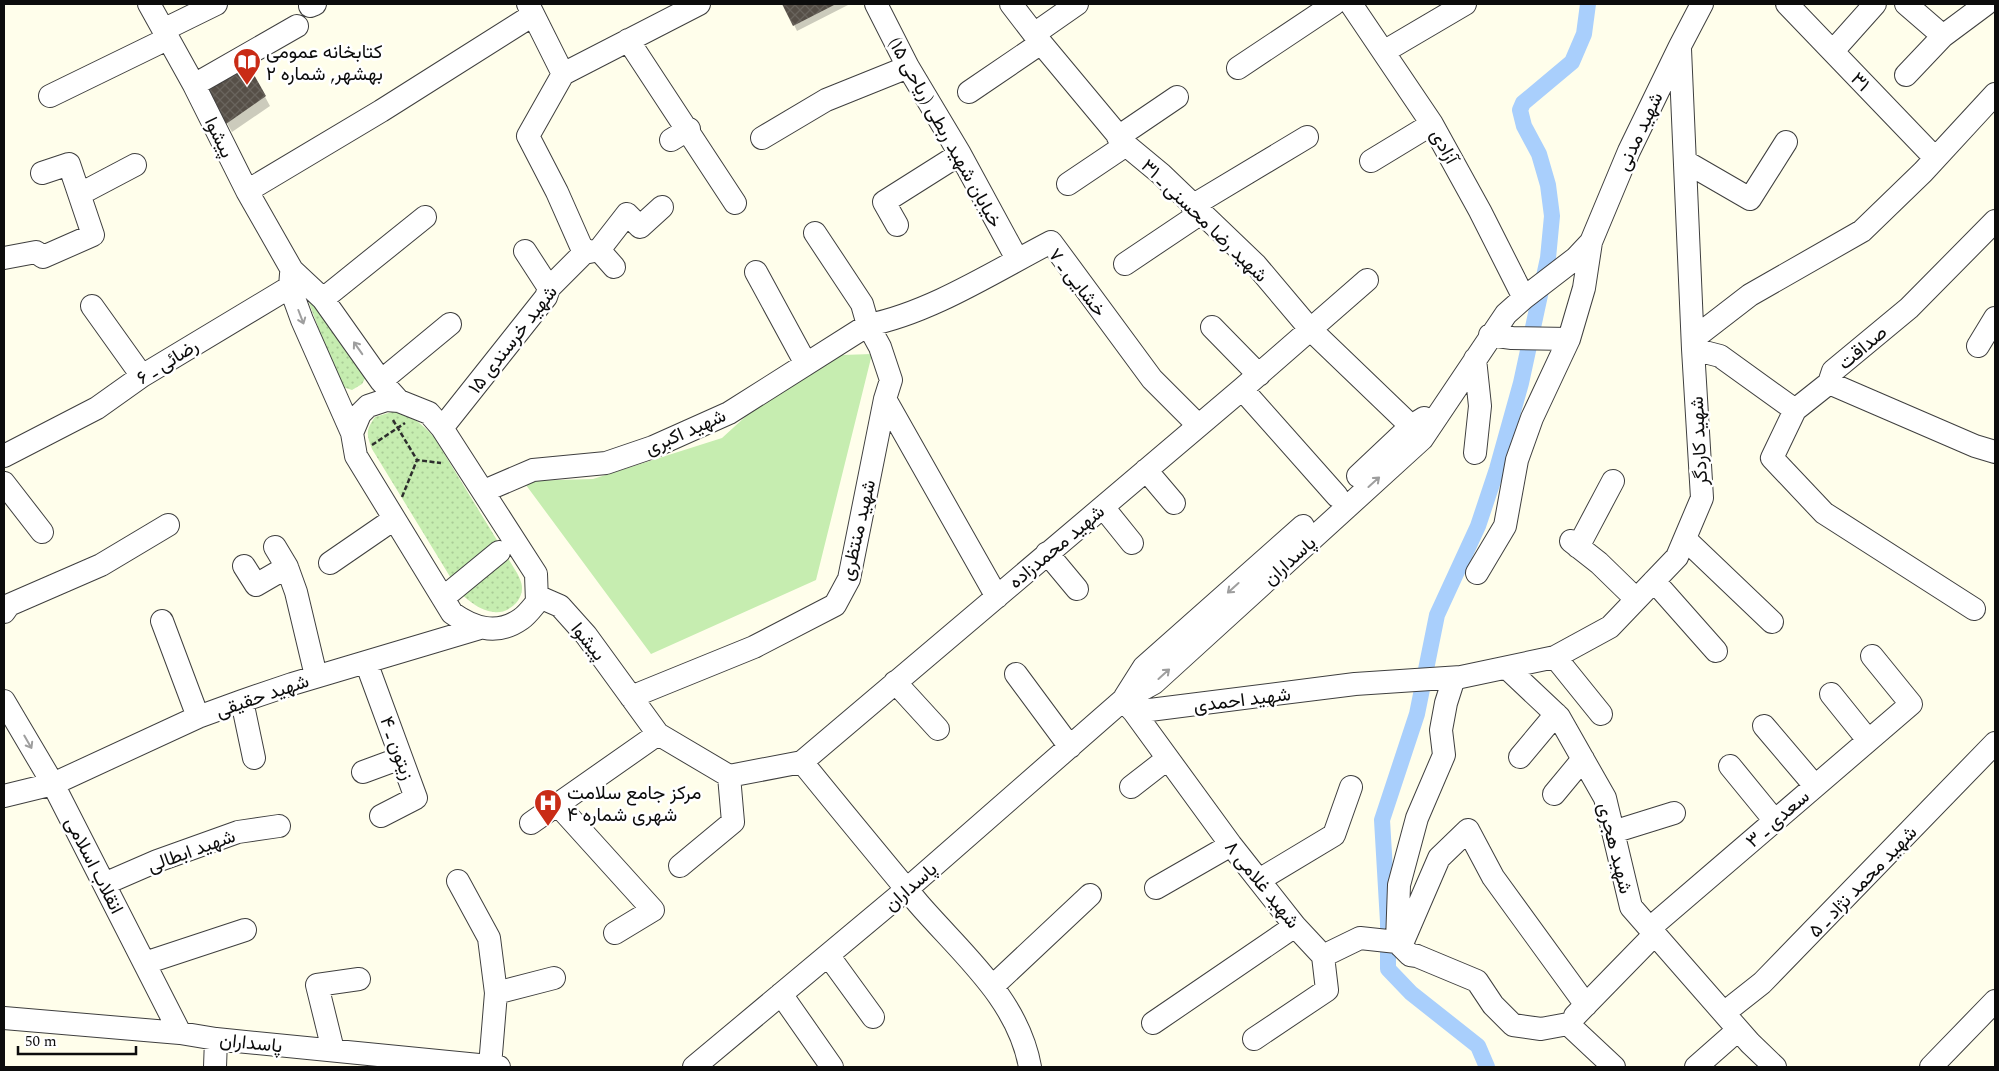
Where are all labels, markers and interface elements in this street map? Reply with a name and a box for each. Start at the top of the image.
street label: خیابان شهید ربطی (ریاحی ۱۵) [880,32,1009,233]
place label: کتابخانه عمومی بهشهر, شماره ۲ [266,38,383,89]
library icon: کتابخانه عمومی بهشهر, شماره ۲ [232,47,262,86]
street label: ۳۱ [1843,65,1877,99]
street label: شهید مدنی [1609,87,1671,176]
street label: پیشوا [196,112,241,163]
street label: آزادی [1422,124,1466,171]
street label: شهید رضا محسنی ـ ۳۱ [1134,152,1274,290]
street label: خشایی ـ ۷ [1041,242,1113,324]
street label: شهید خرسندی ۱۵ [461,279,565,401]
one-way arrow [297,309,306,324]
street label: صداقت [1832,319,1894,377]
street label: رضائی ـ ۶ [131,332,204,393]
one-way arrow [353,341,363,355]
street label: شهید کاردگر [1683,396,1716,487]
street label: شهید اکبری [640,402,731,463]
one-way arrow [1368,476,1381,488]
street label: شهید منتظری [833,477,884,584]
street label: شهید محمدزاده [1003,498,1111,596]
street label: پاسداران [1257,529,1323,593]
one-way arrow [1227,583,1240,594]
street label: پیشوا [563,616,612,668]
street label: شهید حقیقی [212,667,313,726]
one-way arrow [1157,668,1170,680]
street label: شهید احمدی [1192,680,1292,721]
street label: زیتون ـ ۴ [372,712,422,785]
one-way arrow [24,734,34,749]
place label: مرکز جامع سلامت شهری شماره ۴ [567,779,701,830]
street label: سعدی ـ ۳ [1740,783,1816,855]
hospital icon: مرکز جامع سلامت شهری شماره ۴ [533,788,563,827]
street label: شهید هجری [1589,800,1640,897]
street label: انقلاب اسلامی [57,812,131,919]
street label: شهید محمد نژاد ـ ۵ [1802,819,1924,945]
street label: شهید ابطالی [143,822,240,881]
street label: ۸ شهید غلامی [1217,834,1307,935]
street label: پاسداران [878,856,944,919]
scale bar [18,1024,135,1056]
street label: پاسداران [218,1026,284,1061]
text: 50 m [25,1030,57,1053]

